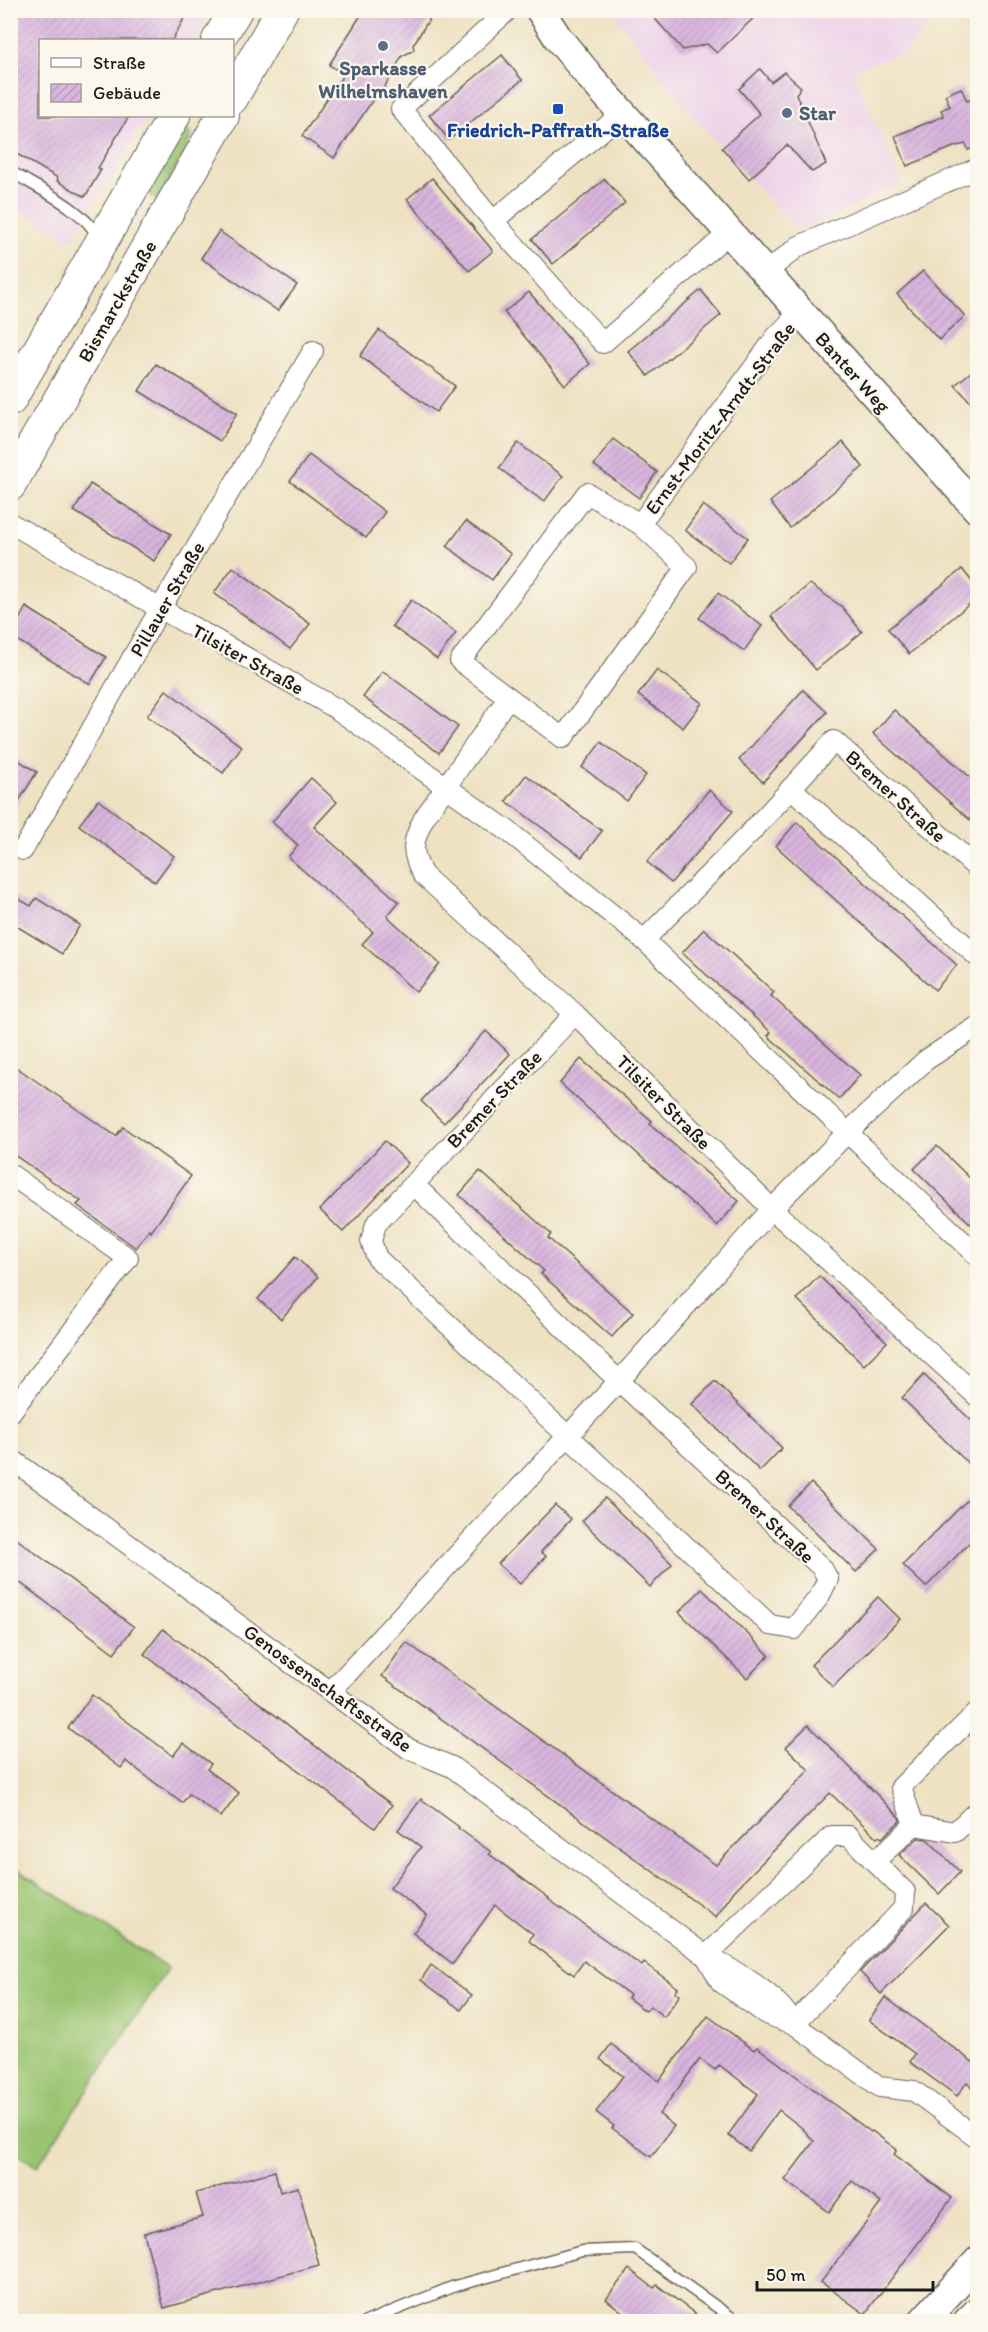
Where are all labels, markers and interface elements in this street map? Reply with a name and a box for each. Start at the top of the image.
legend [39,39,234,117]
marker: Sparkasse Wilhelmshaven [376,39,390,53]
text: Straße [93,52,146,74]
place label: Sparkasse Wilhelmshaven [318,56,448,103]
text: Gebäude [93,82,161,104]
place label: Star [799,101,836,125]
marker: Friedrich-Paffrath-Straße [551,102,565,116]
marker: Star [780,106,794,120]
place label: Friedrich-Paffrath-Straße [447,118,670,142]
street label: Bismarckstraße [72,236,162,366]
street label: Ernst-Moritz-Arndt-Straße [640,317,800,519]
street label: Banter Weg [810,326,896,418]
street label: Pillauer Straße [124,537,210,661]
street label: Tilsiter Straße [188,618,308,700]
street label: Bremer Straße [841,745,951,847]
street label: Bremer Straße [441,1045,547,1153]
street label: Tilsiter Straße [612,1050,716,1154]
street label: Bremer Straße [710,1464,820,1568]
street label: Genossenschaftsstraße [239,1619,417,1757]
scale bar [757,2254,932,2292]
text: 50 m [766,2264,806,2286]

